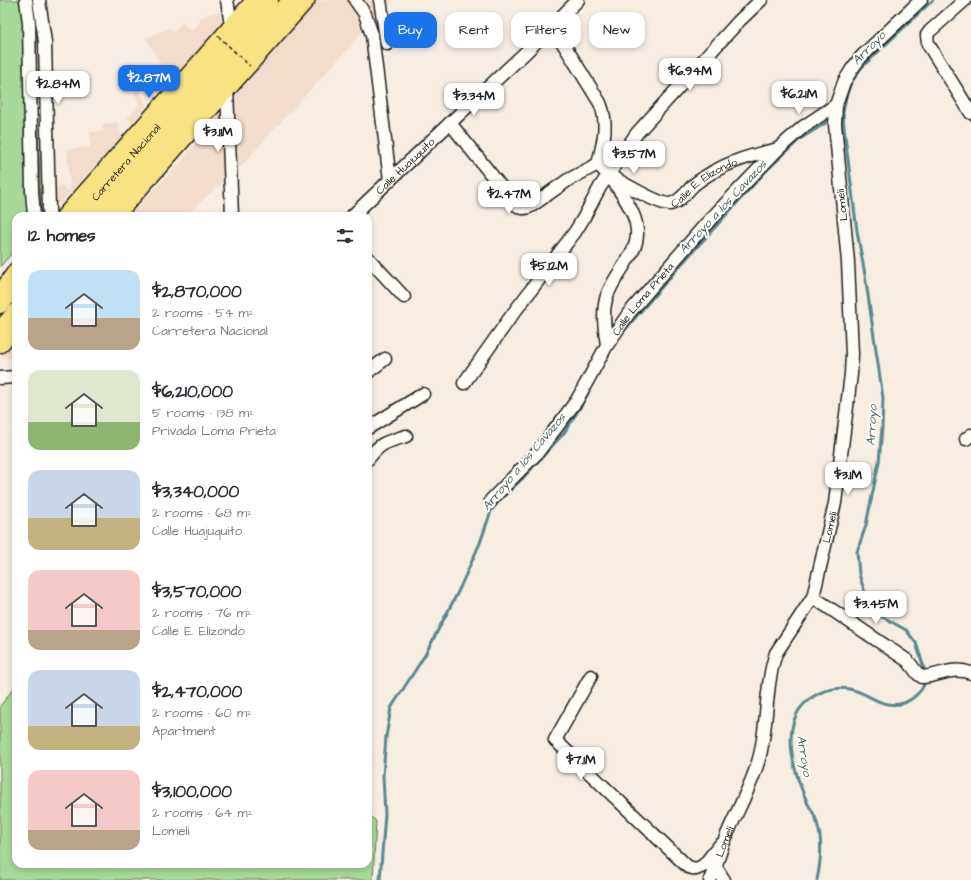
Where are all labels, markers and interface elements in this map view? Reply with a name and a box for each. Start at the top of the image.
chip: Buy [384,12,437,48]
chip: Rent [445,12,503,48]
chip: Filters [511,12,581,48]
chip: New [589,12,645,48]
water label: Arroyo [848,27,890,69]
pin: $6.94M [657,58,723,92]
text: $6.94M [668,62,712,80]
pin: $2.87M [116,65,182,99]
text: $2.87M [127,69,171,87]
pin: $2.84M [25,71,91,105]
text: $2.84M [36,75,80,93]
pin: $6.21M [766,81,832,115]
pin: $3.34M [441,83,507,117]
text: $6.21M [780,85,818,103]
text: $3.34M [453,87,495,105]
pin: $3.11M [185,119,251,153]
street label: Carretera Nacional [88,120,164,204]
text: $3.11M [203,123,233,141]
street label: Calle Huajuquito [372,134,438,197]
pin: $3.57M [601,141,667,175]
text: $3.57M [612,145,656,163]
street label: Calle E. Elizondo [668,154,740,211]
water label: Arroyo a los Cavazos [675,156,771,257]
pin: $2.47M [476,181,542,215]
text: $2.47M [487,185,531,203]
street label: Lomelí [833,188,851,222]
text: 12 homes [28,224,96,248]
icon: filters [334,225,356,247]
pin: $5.12M [516,253,582,287]
text: $5.12M [530,257,568,275]
street label: Calle Loma Prieta [608,259,677,339]
text: $2,870,000 [152,280,242,304]
icon: home [60,286,108,334]
text: 2 rooms · 54 m² [152,304,254,322]
text: Carretera Nacional [152,322,268,340]
text: $6,210,000 [152,380,233,404]
icon: home [60,386,108,434]
water label: Arroyo [862,403,882,446]
text: 5 rooms · 138 m² [152,404,254,422]
water label: Arroyo a los Cavazos [478,409,570,514]
text: Privada Loma Prieta [152,422,276,440]
pin: $3.1M [820,462,876,496]
text: $3.1M [834,466,862,484]
text: $3,340,000 [152,480,239,504]
icon: home [60,486,108,534]
text: 2 rooms · 68 m² [152,504,252,522]
street label: Lomelí [818,510,840,544]
text: Calle Huajuquito [152,522,242,540]
text: $3,570,000 [152,580,242,604]
icon: home [60,586,108,634]
pin: $3.45M [843,591,909,625]
text: $3.45M [854,595,898,613]
text: 2 rooms · 76 m² [152,604,252,622]
text: Calle E. Elizondo [152,622,245,640]
text: $2,470,000 [152,680,242,704]
icon: home [60,686,108,734]
text: 2 rooms · 60 m² [152,704,252,722]
text: Apartment [152,722,216,740]
water label: Arroyo [792,734,816,779]
pin: $7.1M [553,747,609,781]
text: $7.1M [566,751,596,769]
text: $3,100,000 [152,780,232,804]
icon: home [60,786,108,834]
text: 2 rooms · 64 m² [152,804,253,822]
text: Lomelí [152,822,189,840]
street label: Lomelí [712,824,737,859]

